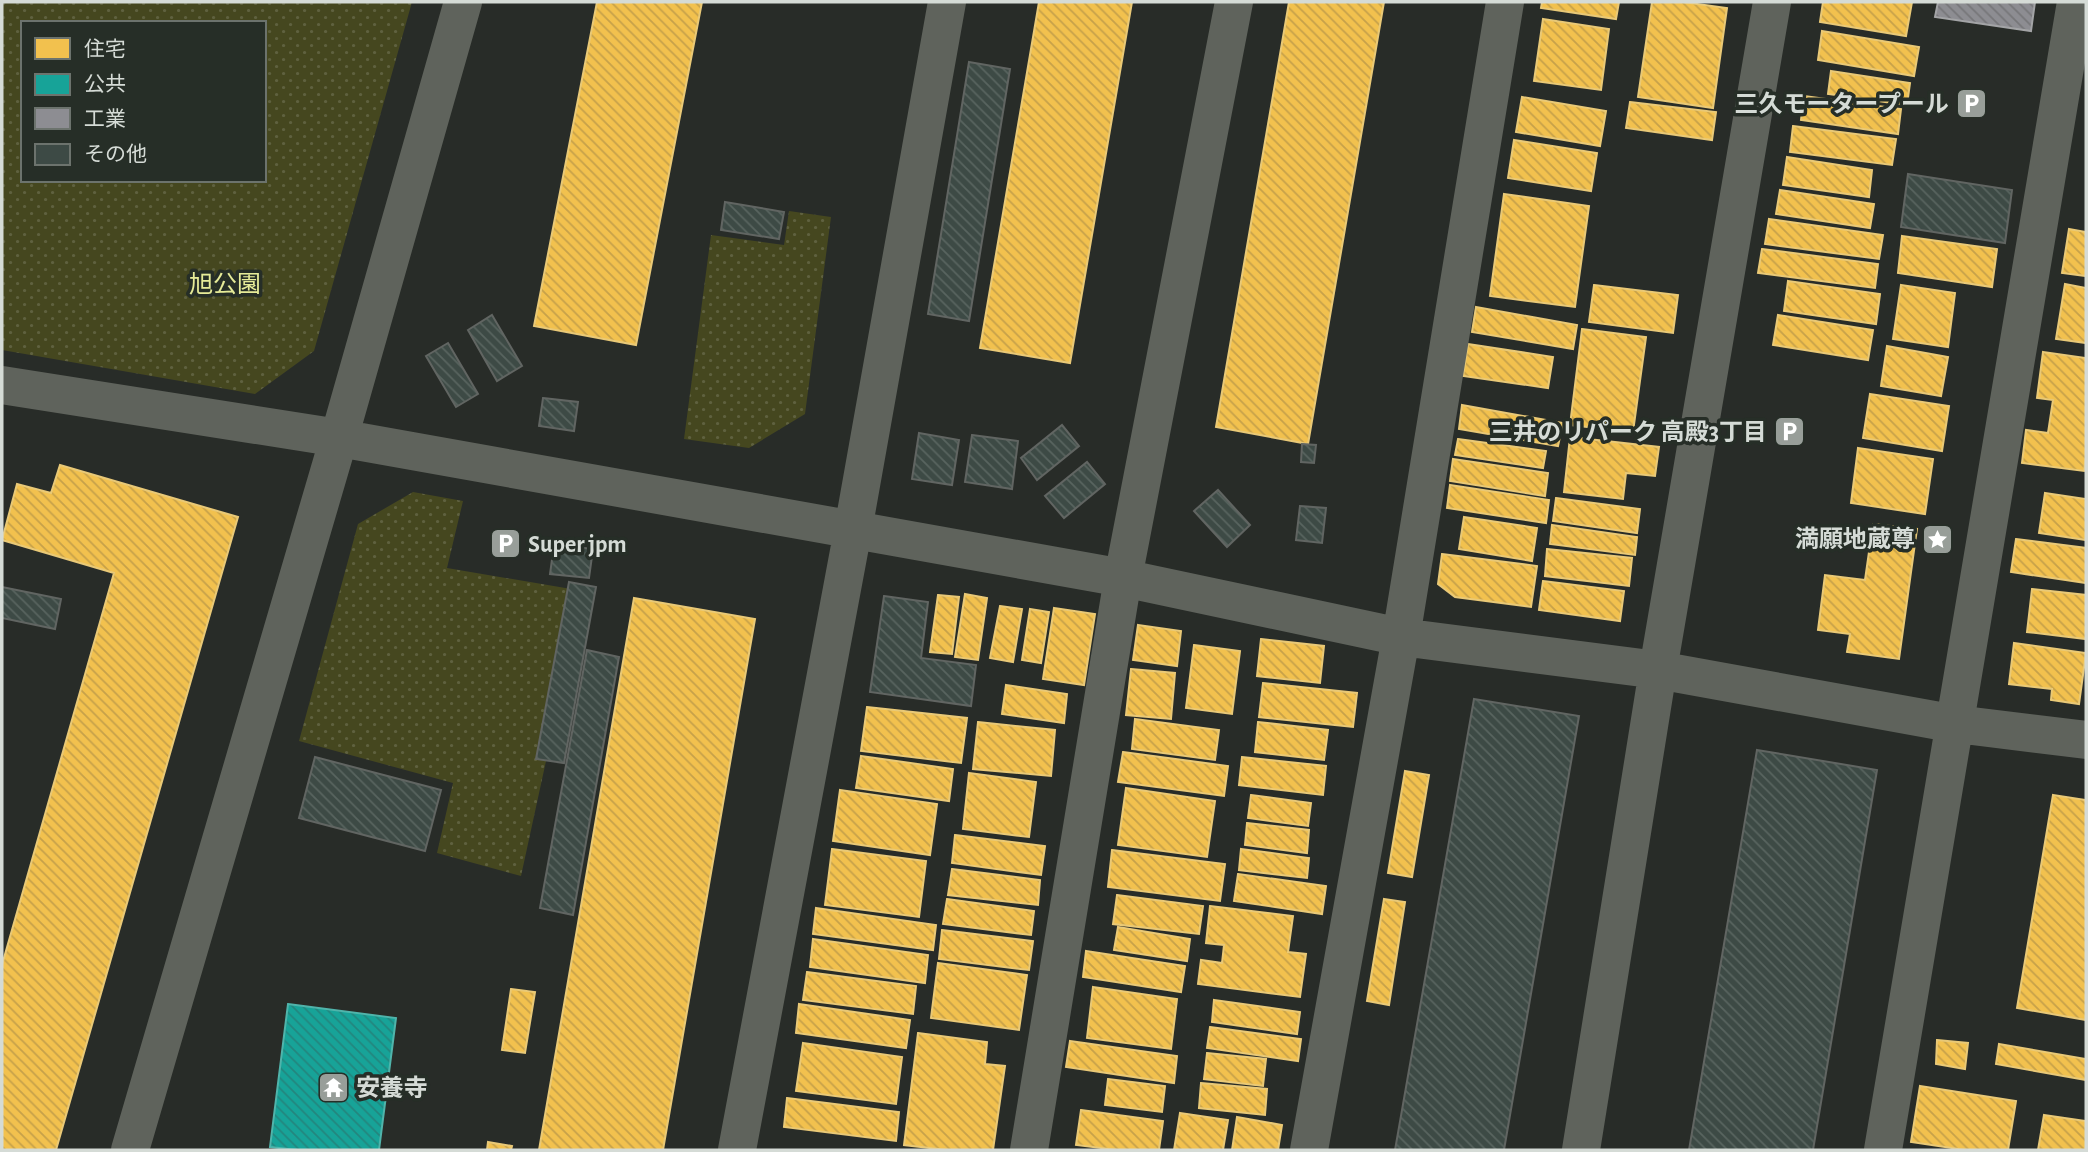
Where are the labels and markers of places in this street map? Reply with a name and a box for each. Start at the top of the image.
parking icon: 三久モータープール [1955,87,1989,121]
place label: 三久モータープール [1734,91,1949,117]
parking icon: 三井のリパーク 高殿3丁目 [1773,415,1807,449]
place label: 三井のリパーク 高殿3丁目 [1489,419,1767,445]
place icon: 満願地蔵尊 [1921,522,1955,556]
place label: 満願地蔵尊 [1795,526,1915,552]
parking icon: Super jpm [488,527,522,561]
place label: Super jpm [528,533,627,557]
temple icon: 安養寺 [316,1071,350,1105]
place label: 安養寺 [356,1075,428,1101]

